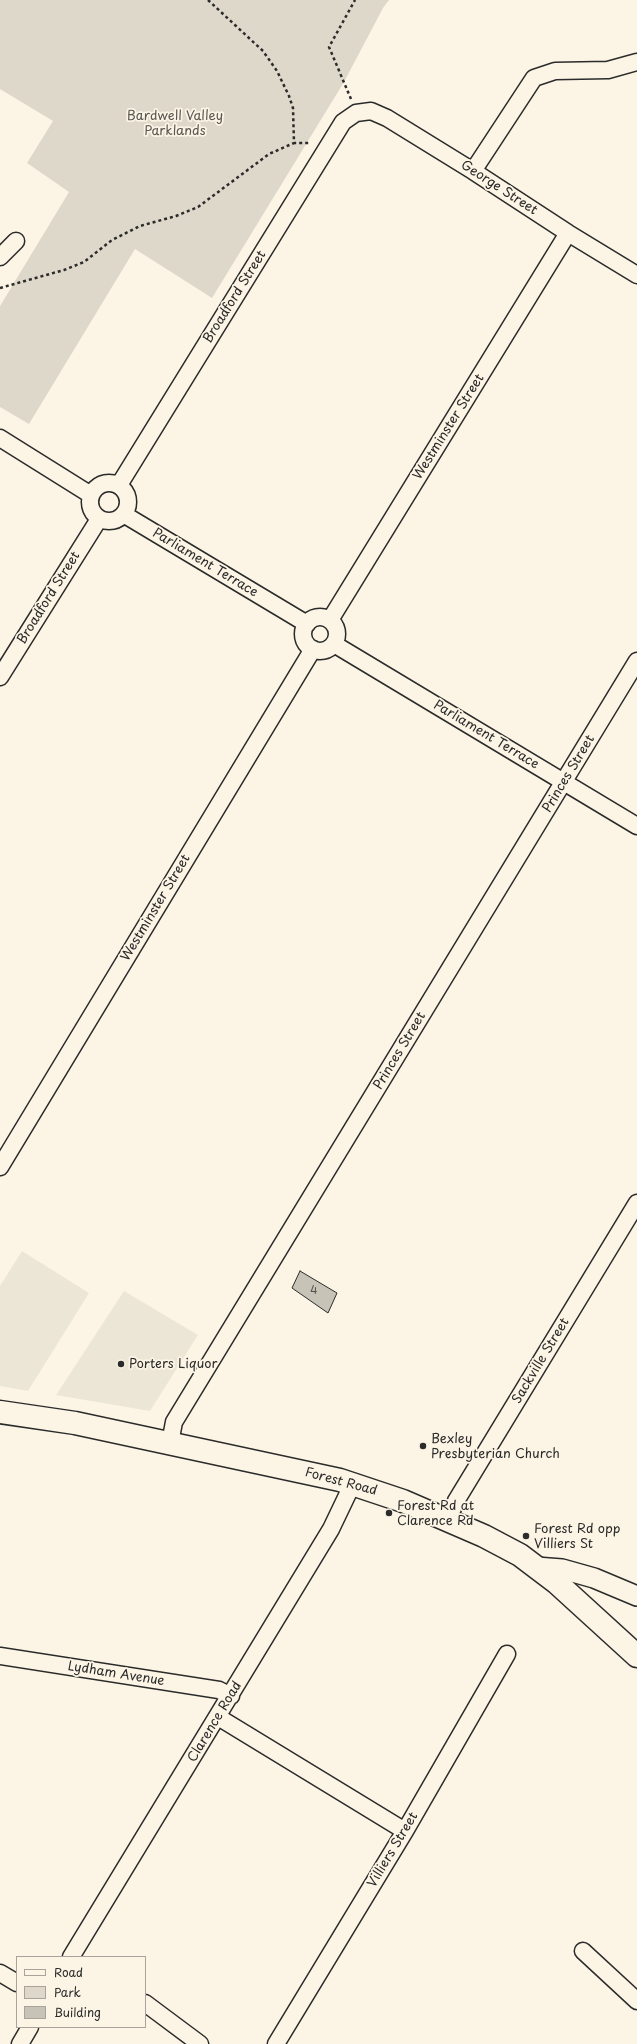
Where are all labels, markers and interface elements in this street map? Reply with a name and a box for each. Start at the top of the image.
park label: Bardwell Valley Parklands [127,108,223,139]
street label: George Street [458,157,540,219]
street label: Broadford Street [200,248,270,346]
street label: Westminster Street [410,371,488,483]
street label: Parliament Terrace [150,525,260,601]
street label: Broadford Street [14,549,84,647]
street label: Parliament Terrace [431,697,541,773]
street label: Princes Street [540,732,598,816]
street label: Westminster Street [118,852,194,964]
street label: Princes Street [371,1009,429,1093]
house number: 4 [310,1284,318,1298]
street label: Sackville Street [509,1315,573,1407]
place label: Porters Liquor [129,1356,217,1372]
marker: Porters Liquor [116,1359,126,1369]
place label: Bexley Presbyterian Church [431,1431,560,1462]
marker: Bexley Presbyterian Church [418,1441,428,1451]
street label: Forest Road [303,1465,379,1499]
place label: Forest Rd at Clarence Rd [397,1498,474,1529]
marker: Forest Rd at Clarence Rd [384,1508,394,1518]
place label: Forest Rd opp Villiers St [534,1521,620,1552]
marker: Forest Rd opp Villiers St [521,1531,531,1541]
street label: Lydham Avenue [66,1659,166,1689]
street label: Clarence Road [185,1679,245,1765]
street label: Villiers Street [365,1810,421,1890]
legend [16,1956,146,2028]
text: Road [54,1963,83,1981]
text: Park [54,1983,81,2001]
text: Building [54,2003,101,2021]

